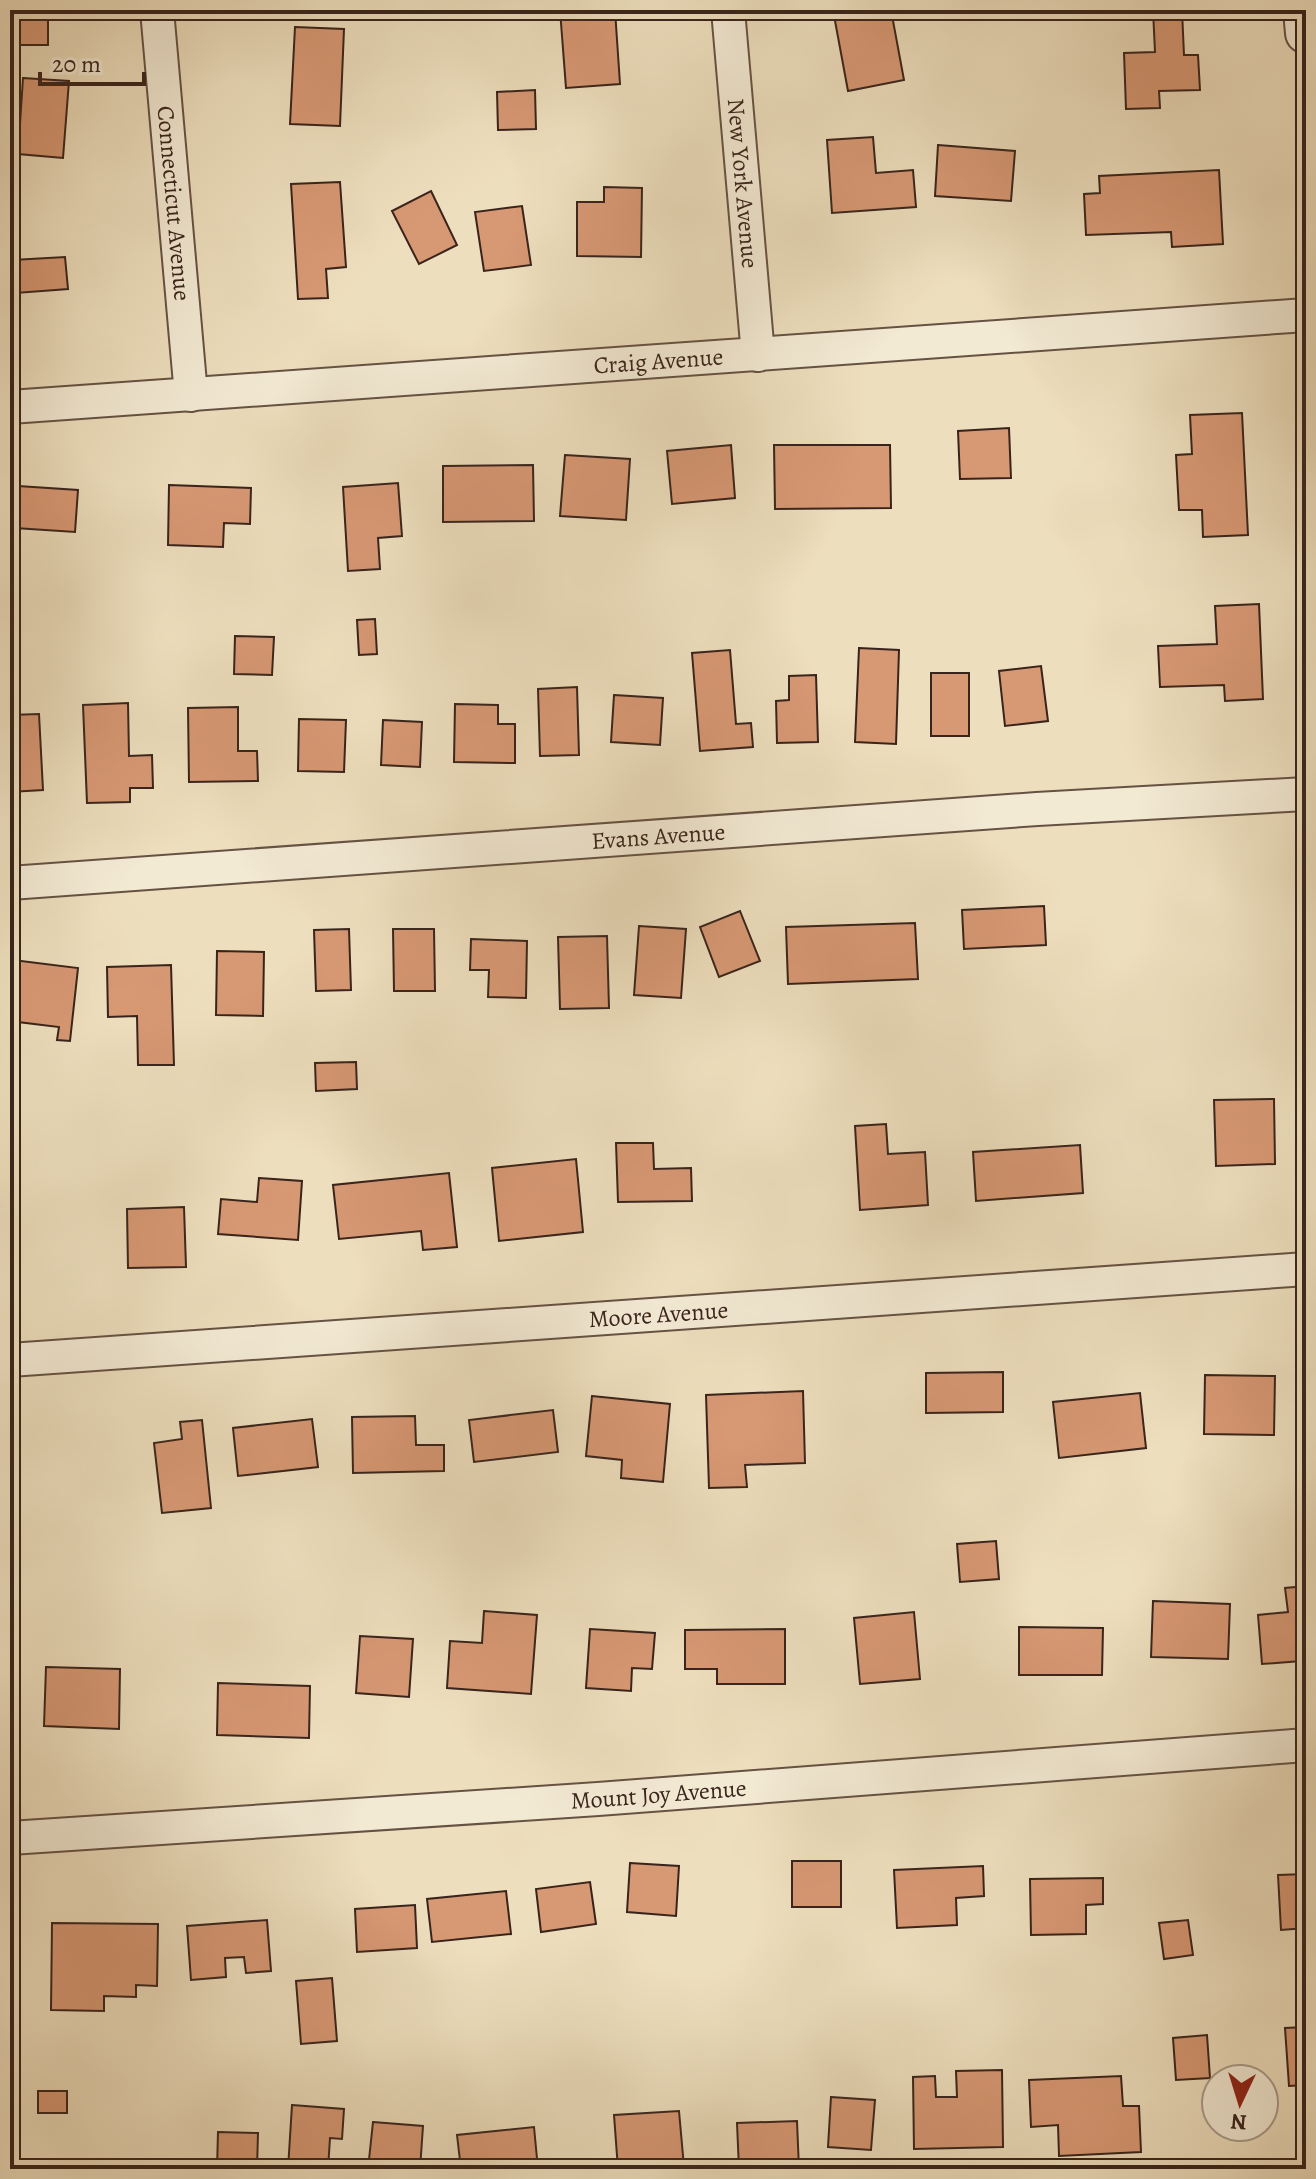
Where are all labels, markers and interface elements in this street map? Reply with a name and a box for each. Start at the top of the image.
scale bar [40,36,144,86]
text: 20 m [52,48,101,80]
street label: New York Avenue [720,97,766,270]
street label: Connecticut Avenue [150,104,199,302]
street label: Craig Avenue [593,340,724,382]
street label: Evans Avenue [590,816,726,857]
street label: Moore Avenue [588,1294,729,1335]
street label: Mount Joy Avenue [570,1772,748,1817]
north arrow [1200,2063,1280,2143]
text: N [1230,2106,1248,2137]

